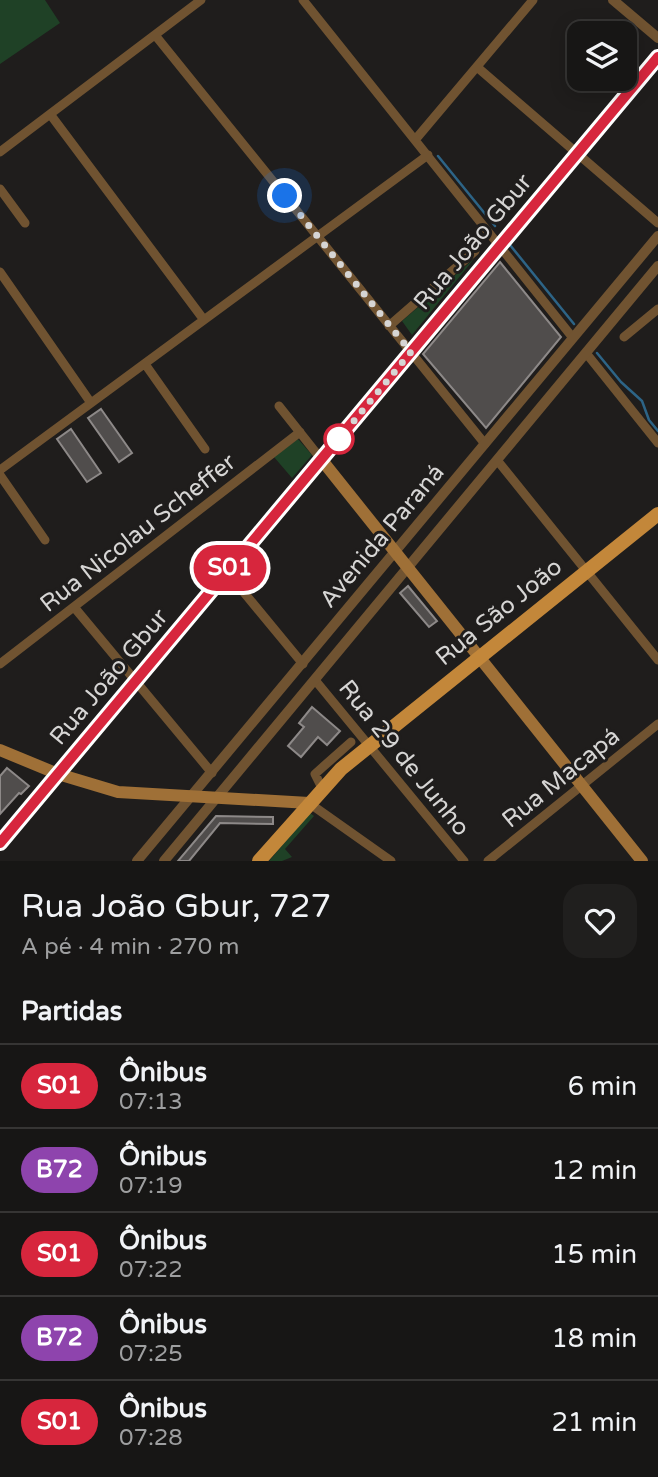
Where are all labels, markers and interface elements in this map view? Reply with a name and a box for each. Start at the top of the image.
map controls [567,21,637,91]
button: layers [567,21,637,91]
street label: Rua João Gbur [408,167,539,316]
your location [267,178,302,213]
unlabelled marker [324,424,354,454]
street label: Rua Nicolau Scheffer [34,447,242,618]
street label: Avenida Paraná [314,458,450,614]
line badge: S01 [190,545,270,591]
street label: Rua São João [430,552,568,672]
text: S01 [208,553,252,582]
street label: Rua João Gbur [44,602,175,751]
street label: Rua 29 de Junho [332,674,476,842]
street label: Rua Macapá [496,722,626,834]
button: heart [563,884,637,958]
text: Rua João Gbur, 727 [21,887,331,926]
text: A pé · 4 min · 270 m [21,933,239,961]
text: Partidas [21,996,122,1027]
text: Ônibus [119,1057,207,1088]
text: S01 [37,1071,82,1100]
text: 6 min [568,1071,637,1102]
text: 07:13 [119,1088,183,1116]
text: Ônibus [119,1141,207,1172]
text: B72 [36,1155,83,1184]
text: 12 min [551,1155,637,1186]
text: 07:19 [119,1172,183,1200]
text: Ônibus [119,1225,207,1256]
text: S01 [37,1239,82,1268]
text: 15 min [551,1239,637,1270]
text: 07:22 [119,1256,183,1284]
text: Ônibus [119,1309,207,1340]
text: B72 [36,1323,83,1352]
text: 18 min [551,1323,637,1354]
text: 07:25 [119,1340,183,1368]
text: Ônibus [119,1393,207,1424]
text: S01 [37,1407,82,1436]
text: 21 min [551,1407,637,1438]
text: 07:28 [119,1424,183,1452]

